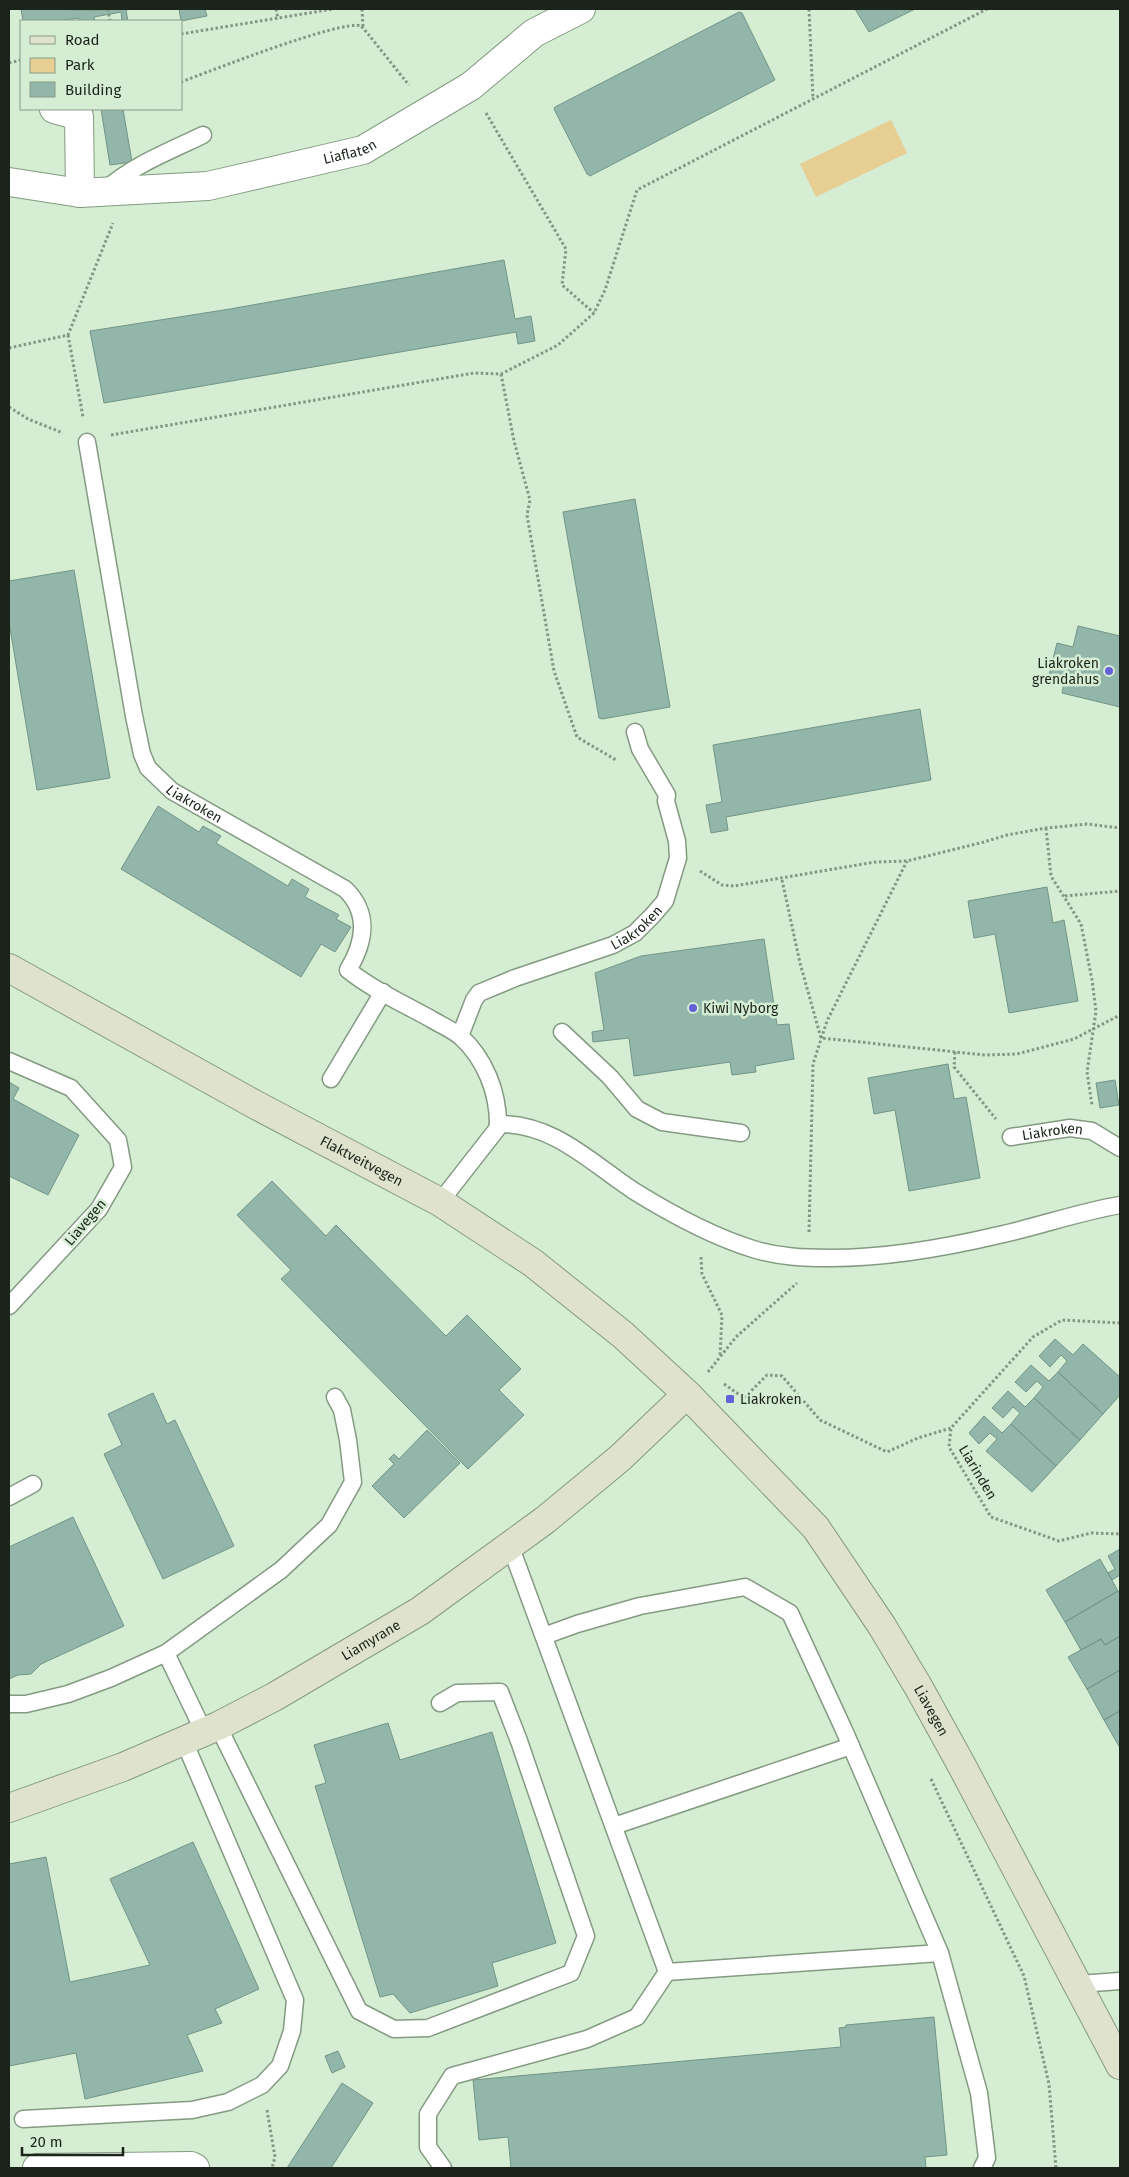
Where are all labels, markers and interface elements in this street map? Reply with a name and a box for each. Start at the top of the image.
legend [20,20,182,110]
text: Road [65,31,100,49]
text: Park [65,56,95,74]
text: Building [65,81,121,99]
street label: Liaflaten [322,136,380,168]
place label: Liakroken grendahus [1032,655,1099,688]
marker: Liakroken grendahus [1103,665,1115,677]
street label: Liakroken [162,782,225,827]
street label: Liakroken [608,902,666,954]
place label: Kiwi Nyborg [703,1000,779,1017]
marker: Kiwi Nyborg [687,1002,699,1014]
street label: Liakroken [1021,1120,1084,1144]
street label: Flaktveitvegen [317,1132,406,1190]
street label: Liavegen [61,1196,110,1249]
place label: Liakroken [740,1391,802,1408]
marker: Liakroken [724,1393,736,1405]
street label: Liarinden [955,1442,1000,1502]
street label: Liamyrane [338,1616,404,1664]
street label: Liavegen [910,1682,952,1739]
scale bar [22,2124,124,2156]
text: 20 m [30,2133,63,2151]

